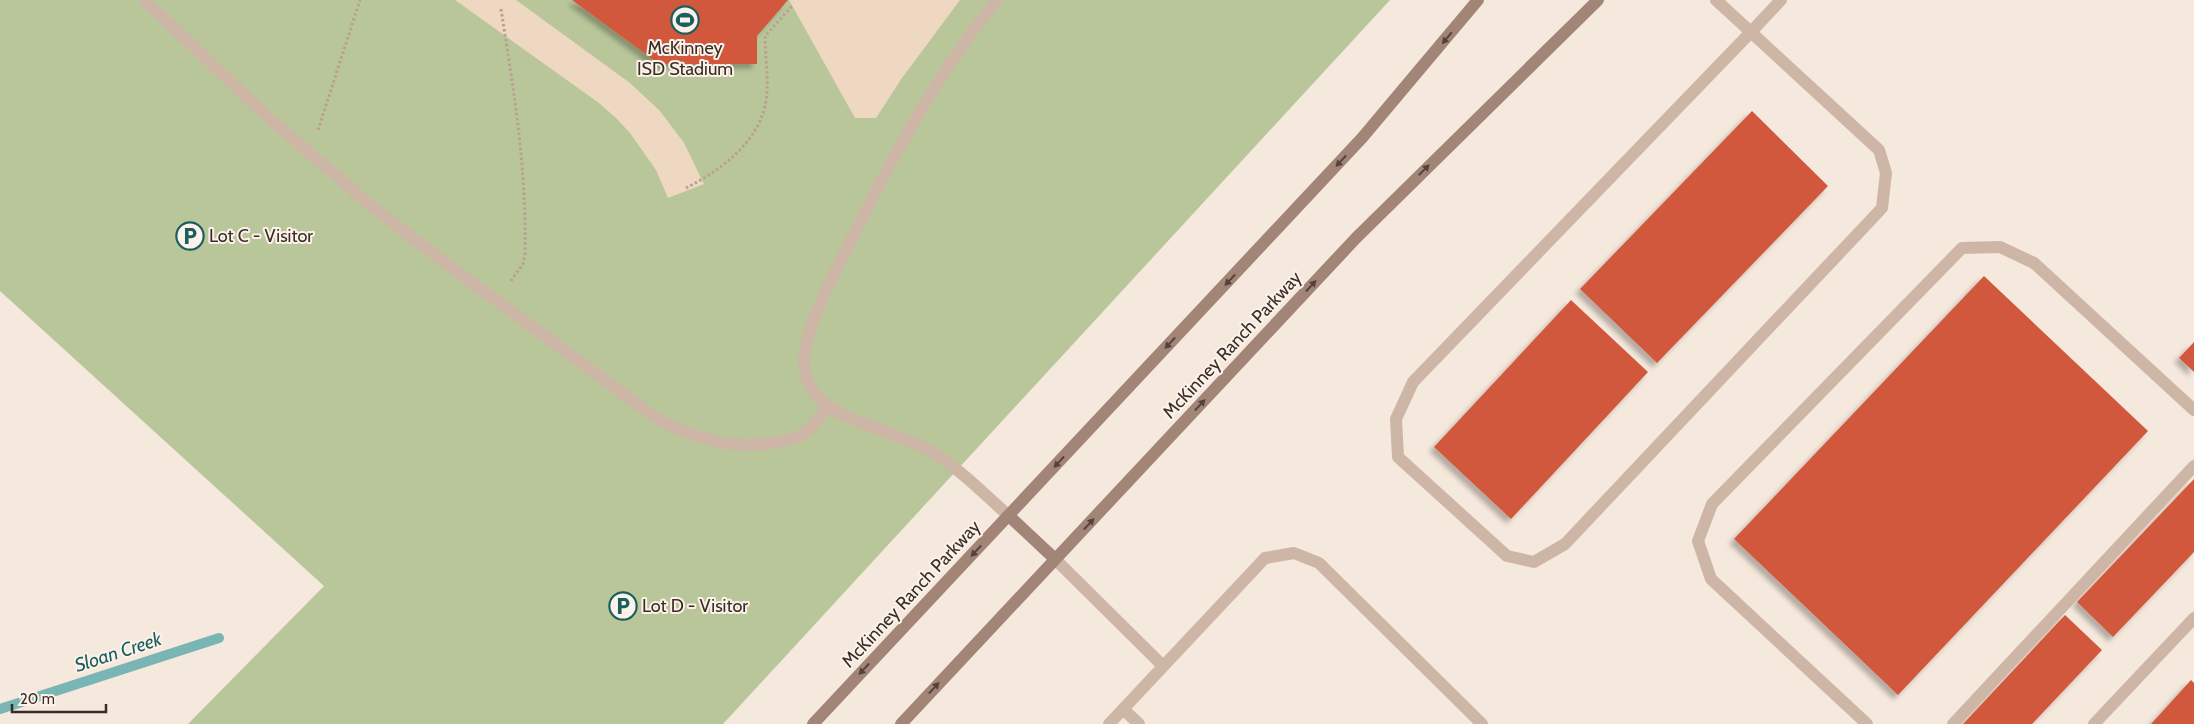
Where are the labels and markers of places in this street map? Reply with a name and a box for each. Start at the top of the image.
sports icon: McKinney ISD Stadium [670,5,700,35]
place label: McKinney ISD Stadium [637,37,733,80]
parking icon: Lot C - Visitor [175,221,205,251]
place label: Lot C - Visitor [209,225,313,247]
parking icon: Lot D - Visitor [608,591,638,621]
place label: Lot D - Visitor [642,595,748,617]

